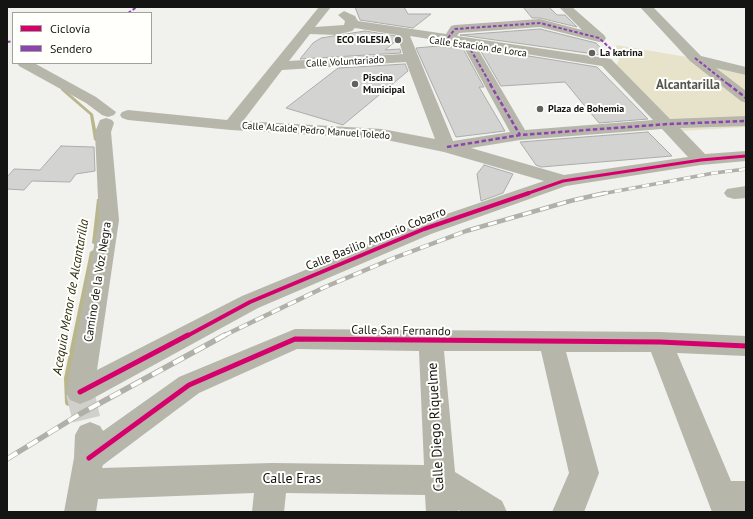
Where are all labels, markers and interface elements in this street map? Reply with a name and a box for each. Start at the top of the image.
legend [12,12,152,64]
text: Ciclovía [50,21,90,36]
place label: ECO IGLESIA [337,34,390,46]
street label: Calle Estación de Lorca [428,34,528,60]
marker: ECO IGLESIA [393,35,403,45]
text: Sendero [50,41,92,56]
place label: La katrina [600,47,643,59]
marker: La katrina [587,48,597,58]
street label: Calle Voluntariado [306,54,384,70]
place label: Piscina Municipal [363,72,405,96]
district label: Alcantarilla [656,77,720,93]
marker: Piscina Municipal [350,79,360,89]
place label: Plaza de Bohemia [548,103,624,115]
marker: Plaza de Bohemia [535,104,545,114]
street label: Calle Alcalde Pedro Manuel Toledo [242,120,390,142]
street label: Calle Basilio Antonio Cobarro [304,204,448,274]
water label: Acequia Menor de Alcantarilla [50,218,92,376]
street label: Camino de la Voz Negra [81,221,115,343]
street label: Calle San Fernando [351,323,451,339]
street label: Calle Diego Riquelme [424,362,448,492]
street label: Calle Eras [263,471,321,487]

